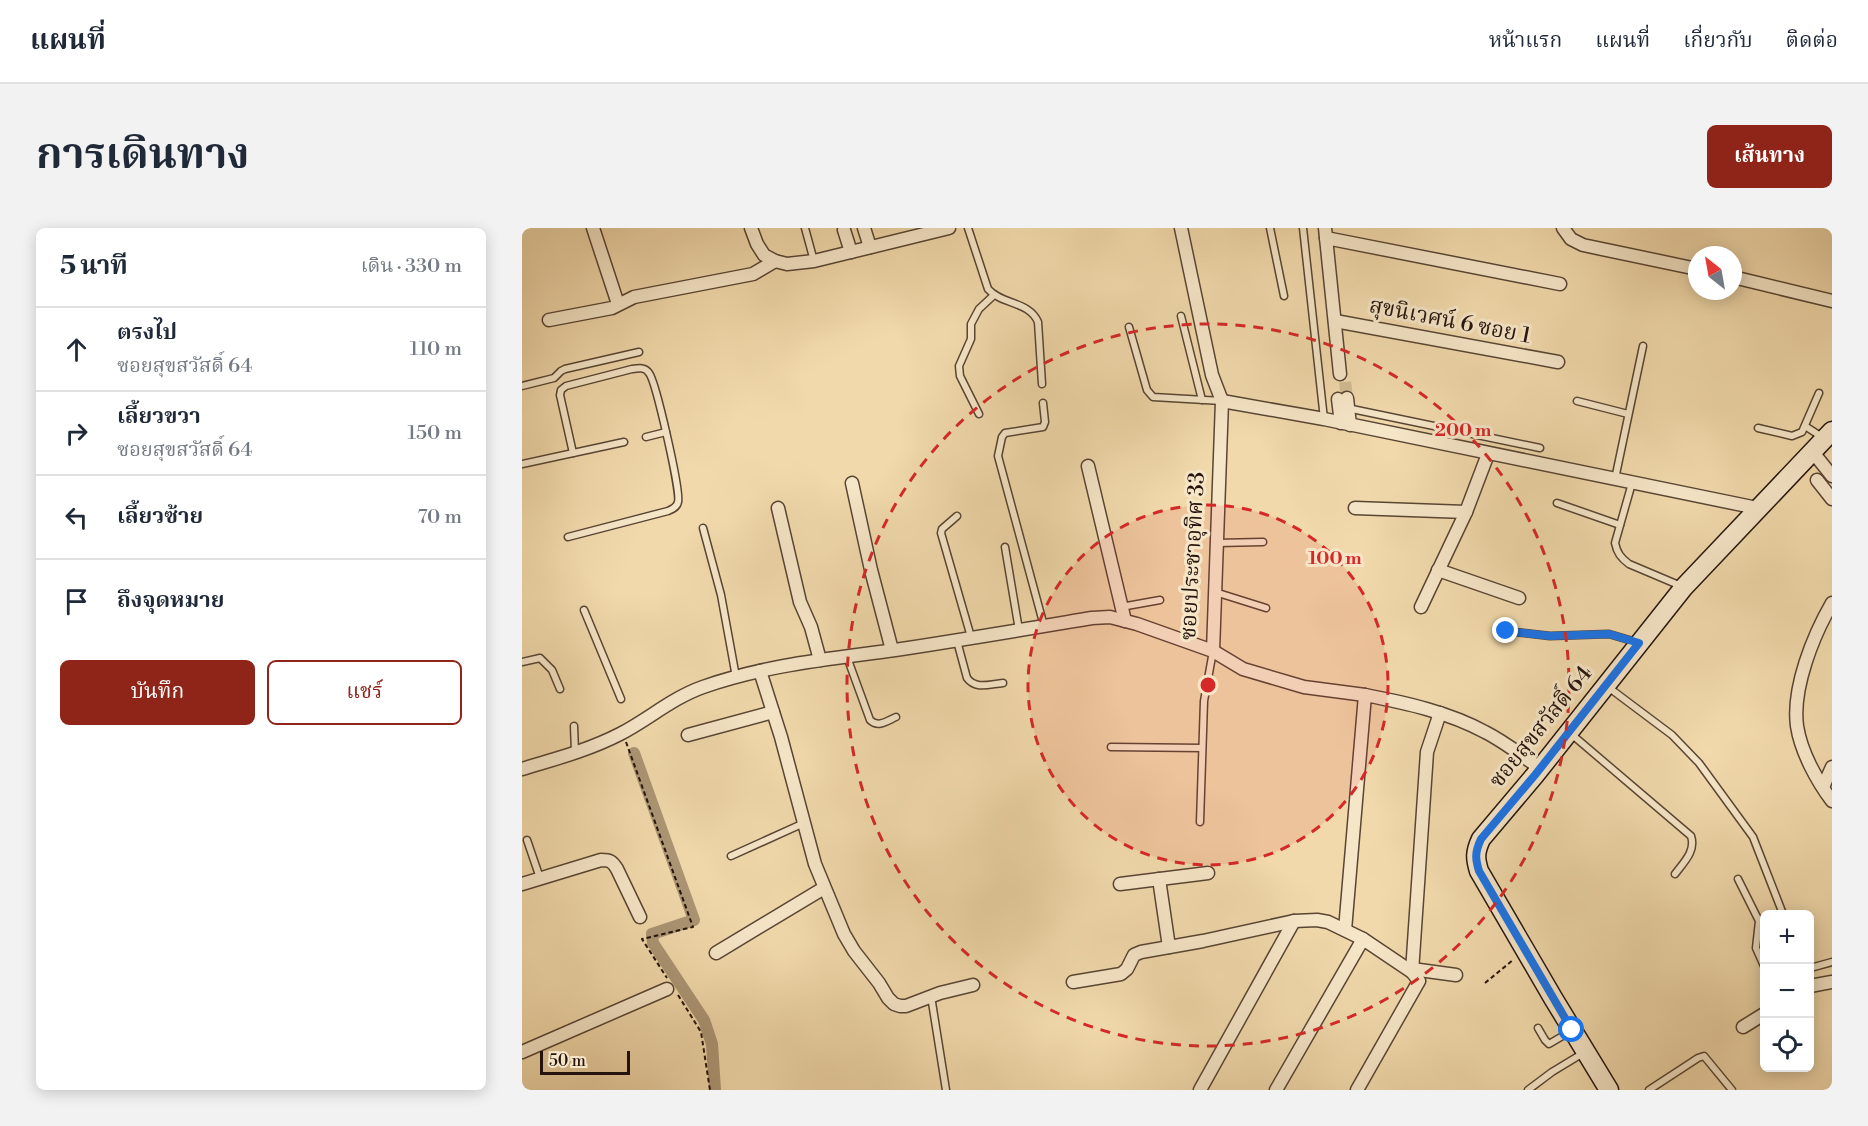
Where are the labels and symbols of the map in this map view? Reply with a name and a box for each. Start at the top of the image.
north arrow [1688,246,1742,300]
street label: สุขนิเวศน์ 6 ซอย 1 [1367,292,1534,350]
text: 200 m [1435,419,1492,442]
street label: ซอยประชาอุทิศ 33 [1175,471,1211,641]
text: 100 m [1308,547,1362,570]
route end [1492,617,1518,643]
street label: ซอยสุขสวัสดิ์ 64 [1481,658,1598,793]
centre of rings [1198,675,1218,695]
route start [1558,1016,1584,1042]
scale bar [540,1048,630,1076]

